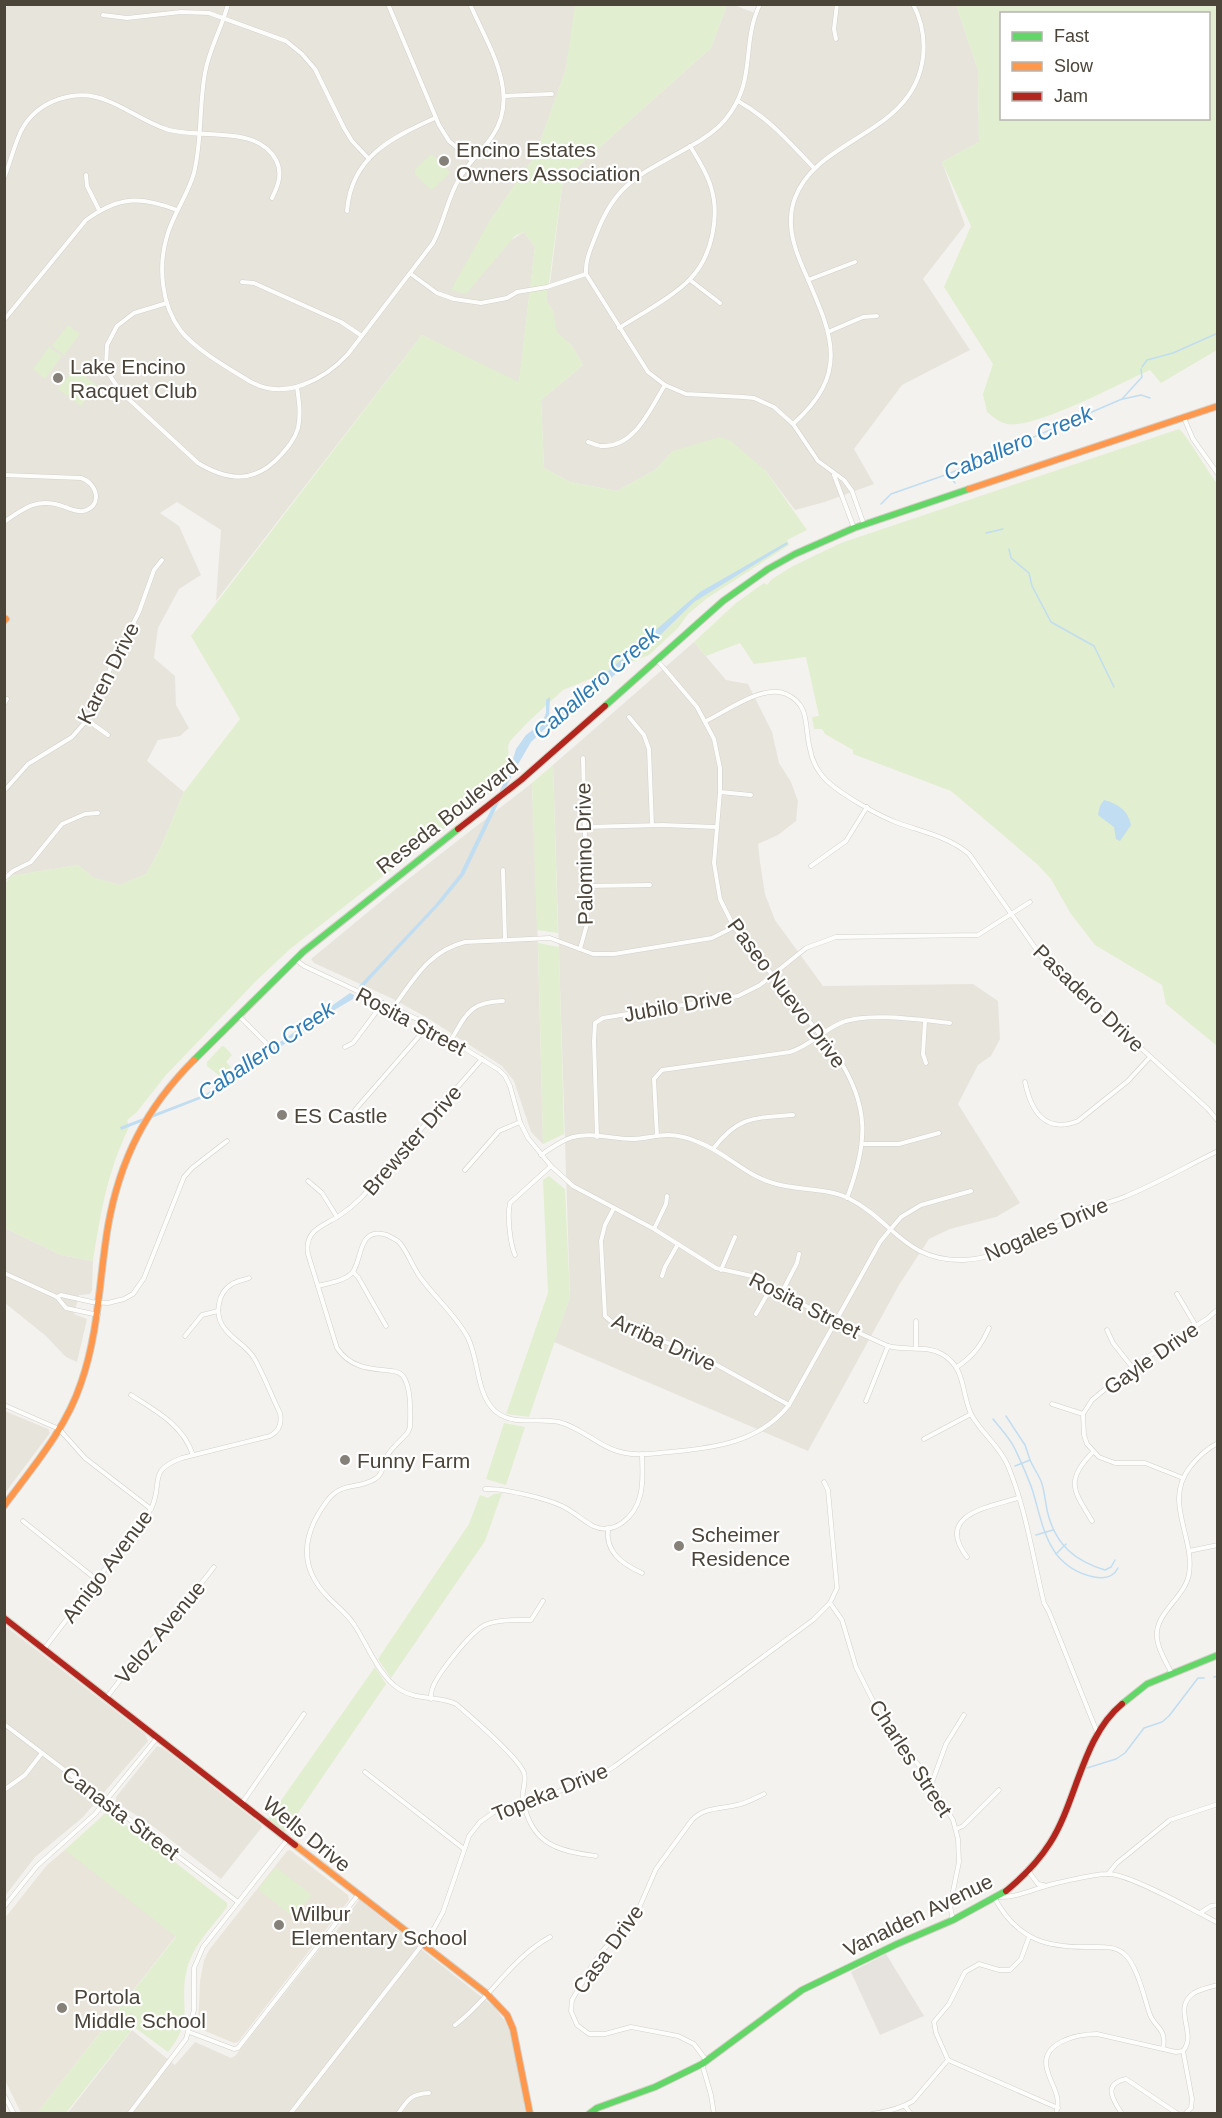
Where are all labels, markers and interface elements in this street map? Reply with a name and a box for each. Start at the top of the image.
legend [1000,12,1210,120]
text: Fast [1054,26,1089,46]
text: Slow [1054,56,1094,76]
text: Jam [1054,86,1088,106]
place label: Encino Estates Owners Association [456,138,640,185]
marker: Encino Estates Owners Association [437,154,451,168]
place label: Lake Encino Racquet Club [70,355,197,402]
marker: Lake Encino Racquet Club [51,371,65,385]
water label: Caballero Creek [940,400,1097,486]
street label: Karen Drive [73,618,143,728]
water label: Caballero Creek [528,621,665,745]
street label: Reseda Boulevard [372,754,522,878]
street label: Palomino Drive [571,783,597,925]
street label: Paseo Nuevo Drive [723,914,851,1072]
street label: Pasadero Drive [1029,939,1149,1057]
street label: Rosita Street [352,982,470,1060]
street label: Jubilo Drive [622,984,734,1026]
water label: Caballero Creek [193,996,340,1106]
street label: Brewster Drive [358,1080,466,1200]
place label: ES Castle [294,1104,387,1127]
marker: ES Castle [275,1108,289,1122]
street label: Nogales Drive [981,1193,1111,1265]
street label: Rosita Street [746,1267,864,1343]
street label: Arriba Drive [609,1309,719,1375]
street label: Gayle Drive [1099,1317,1203,1399]
place label: Funny Farm [357,1449,470,1472]
marker: Funny Farm [338,1453,352,1467]
street label: Amigo Avenue [57,1505,157,1627]
place label: Scheimer Residence [691,1523,790,1570]
marker: Scheimer Residence [672,1539,686,1553]
street label: Veloz Avenue [110,1576,210,1688]
street label: Charles Street [865,1695,957,1821]
street label: Topeka Drive [489,1758,611,1826]
street label: Canasta Street [58,1762,184,1864]
street label: Wells Drive [259,1792,355,1876]
street label: Vanalden Avenue [840,1869,996,1961]
street label: Casa Drive [568,1900,648,1998]
place label: Wilbur Elementary School [291,1902,467,1949]
marker: Wilbur Elementary School [272,1918,286,1932]
place label: Portola Middle School [74,1985,206,2032]
marker: Portola Middle School [55,2001,69,2015]

